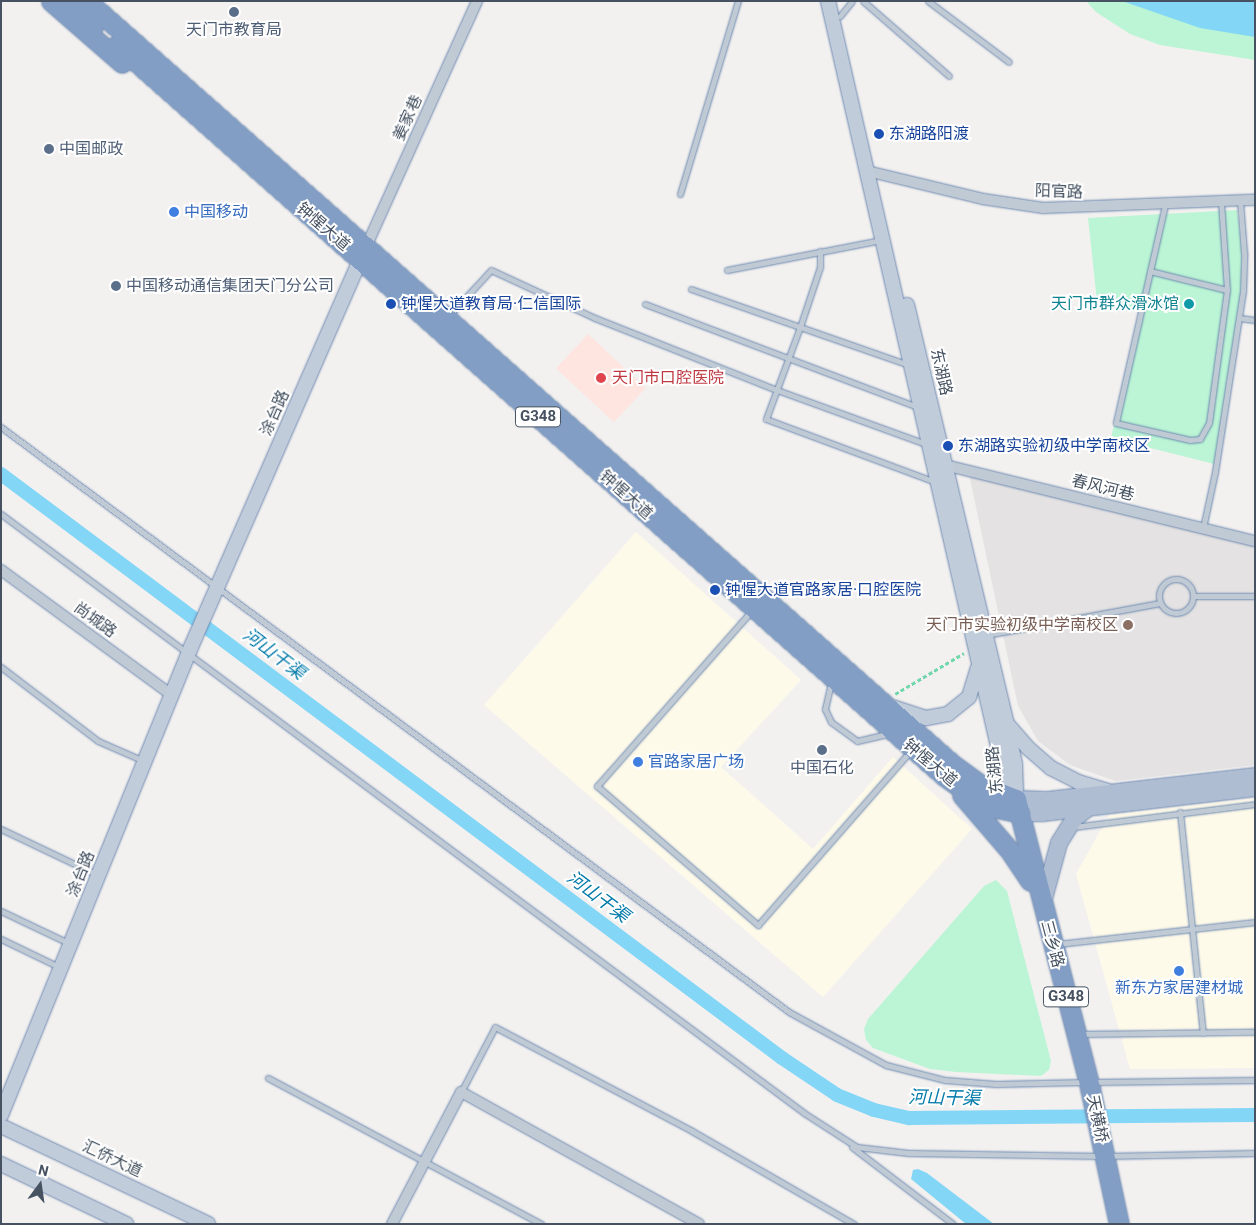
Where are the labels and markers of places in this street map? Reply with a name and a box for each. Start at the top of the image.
marker: 天门市教育局 [228,6,240,18]
place label: 天门市教育局 [186,20,282,40]
place label: 东湖路阳渡 [889,124,969,144]
marker: 东湖路阳渡 [873,128,885,140]
place label: 中国邮政 [59,139,123,159]
marker: 中国邮政 [43,143,55,155]
place label: 中国移动 [184,202,248,222]
marker: 中国移动 [168,206,180,218]
place label: 中国移动通信集团天门分公司 [126,276,334,296]
marker: 中国移动通信集团天门分公司 [110,280,122,292]
place label: 钟惺大道教育局·仁信国际 [401,294,581,314]
place label: 天门市群众滑冰馆 [1051,294,1179,314]
marker: 钟惺大道教育局·仁信国际 [385,298,397,310]
marker: 天门市群众滑冰馆 [1183,298,1195,310]
place label: 天门市口腔医院 [612,368,724,388]
marker: 天门市口腔医院 [594,371,608,385]
place label: 东湖路实验初级中学南校区 [958,436,1150,456]
marker: 东湖路实验初级中学南校区 [942,440,954,452]
place label: 钟惺大道官路家居·口腔医院 [725,580,921,600]
marker: 钟惺大道官路家居·口腔医院 [709,584,721,596]
place label: 天门市实验初级中学南校区 [926,615,1118,635]
marker: 天门市实验初级中学南校区 [1122,619,1134,631]
marker: 中国石化 [816,744,828,756]
place label: 官路家居广场 [648,752,744,772]
marker: 官路家居广场 [632,756,644,768]
place label: 中国石化 [790,758,854,778]
marker: 新东方家居建材城 [1173,965,1185,977]
place label: 新东方家居建材城 [1115,978,1243,998]

